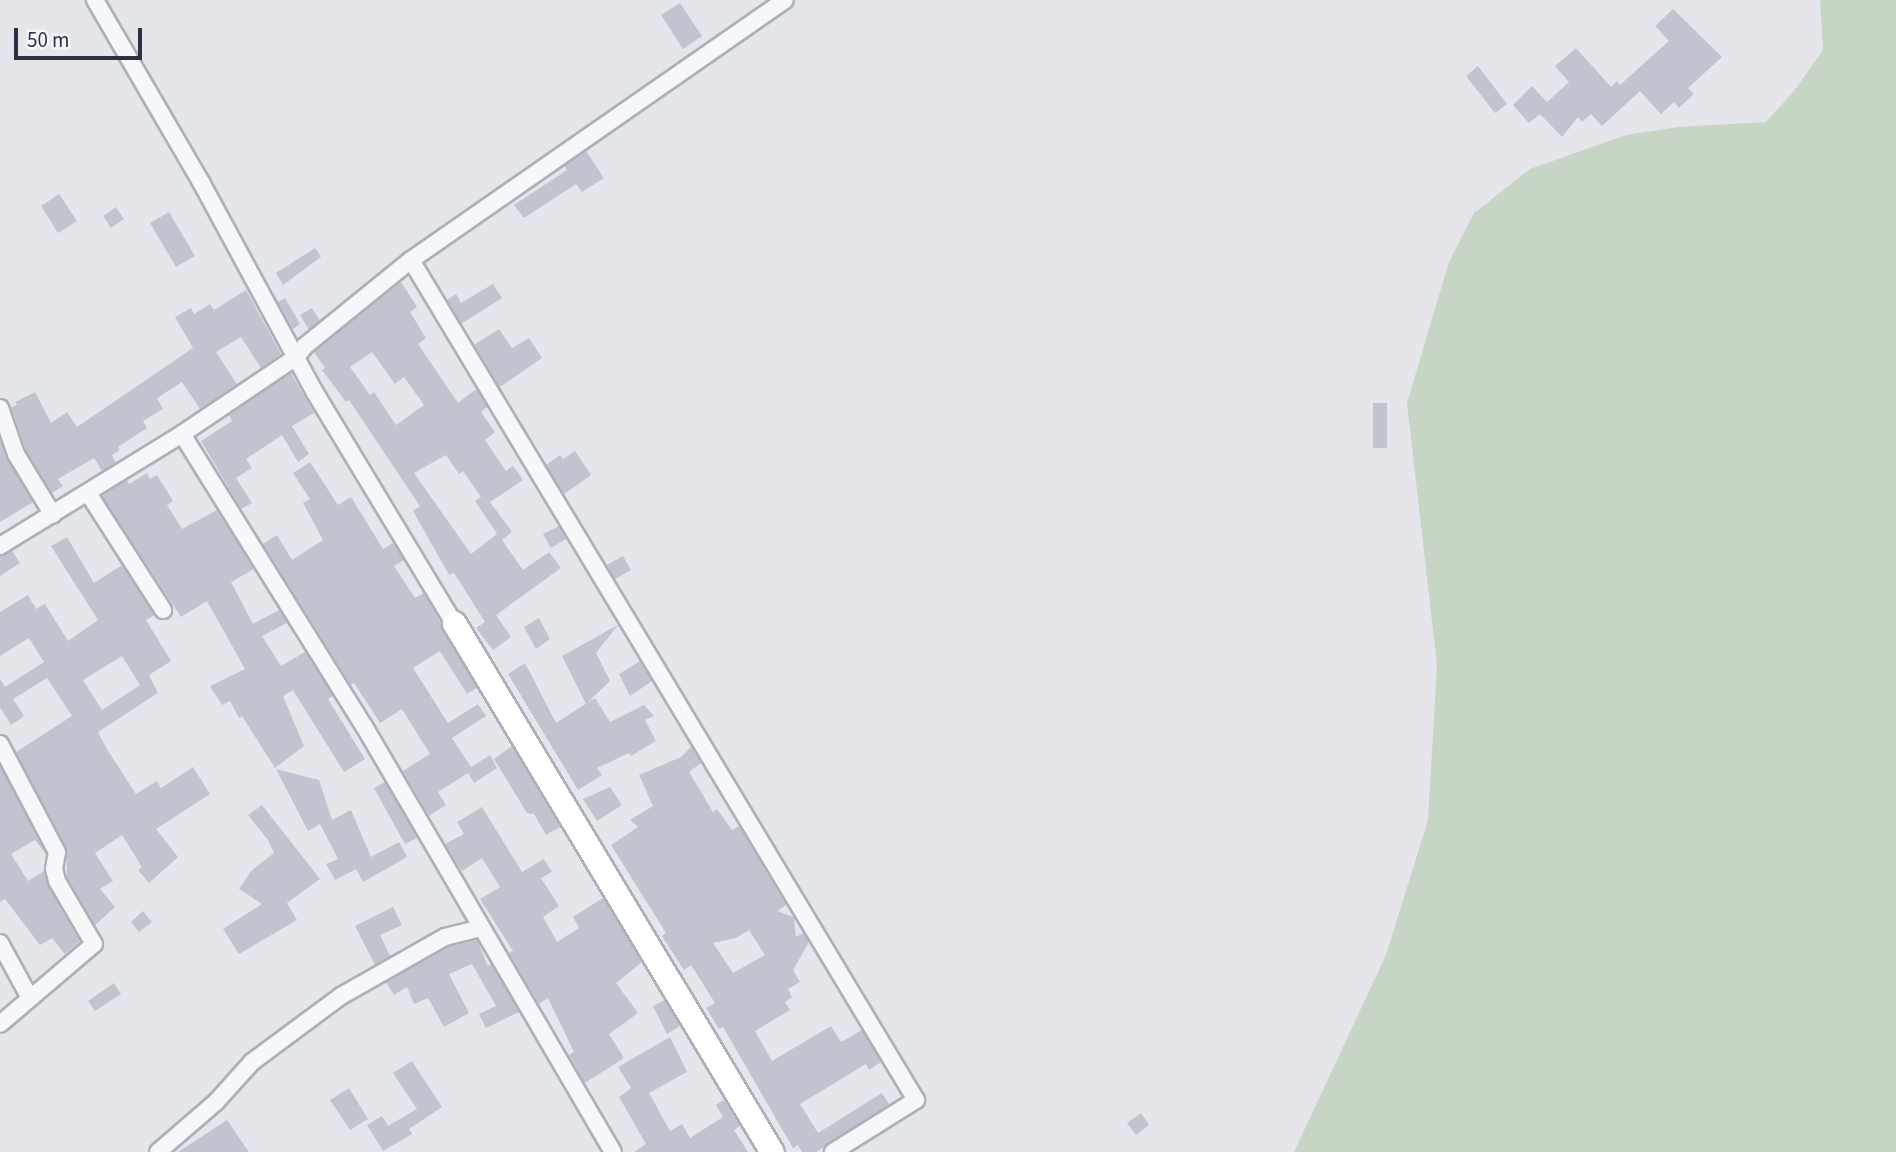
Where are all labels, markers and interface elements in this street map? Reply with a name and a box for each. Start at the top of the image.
scale bar [18,14,145,58]
text: 50 m [27,25,69,55]

